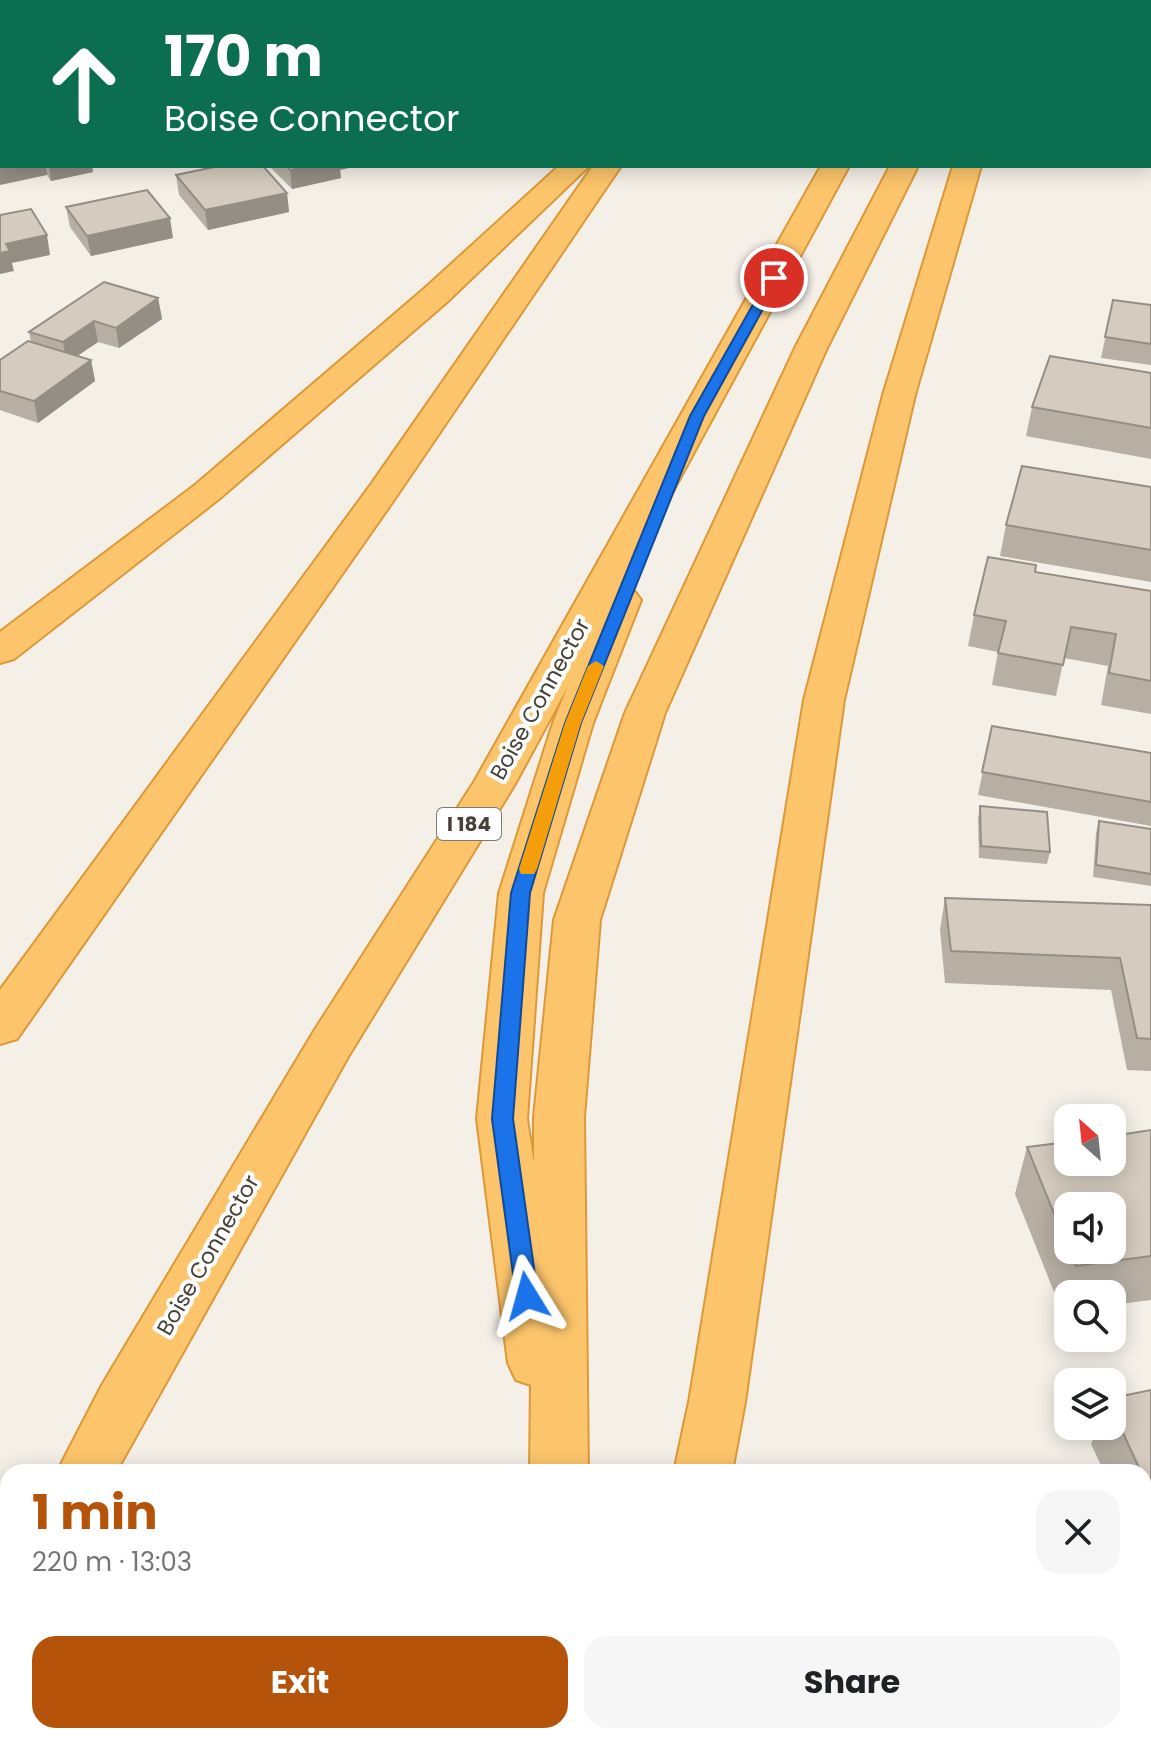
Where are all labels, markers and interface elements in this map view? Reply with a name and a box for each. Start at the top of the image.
text: 170 m [164,17,323,96]
icon: ahead [32,32,136,136]
text: Boise Connector [164,93,459,144]
pin [740,244,808,312]
icon: arrive [752,256,796,300]
street label: Boise Connector [483,613,597,785]
road number: I 184 [437,808,501,840]
north arrow [1054,1104,1126,1176]
map controls [1054,1104,1126,1440]
street label: Boise Connector [149,1169,267,1341]
button: sound [1054,1192,1126,1264]
position arrow [485,1254,569,1338]
button: search [1054,1280,1126,1352]
button: layers [1054,1368,1126,1440]
text: 1 min [32,1479,158,1546]
button: close [1036,1490,1120,1574]
text: 220 m · 13:03 [32,1544,192,1580]
button: Exit [32,1636,568,1728]
button: Share [584,1636,1120,1728]

